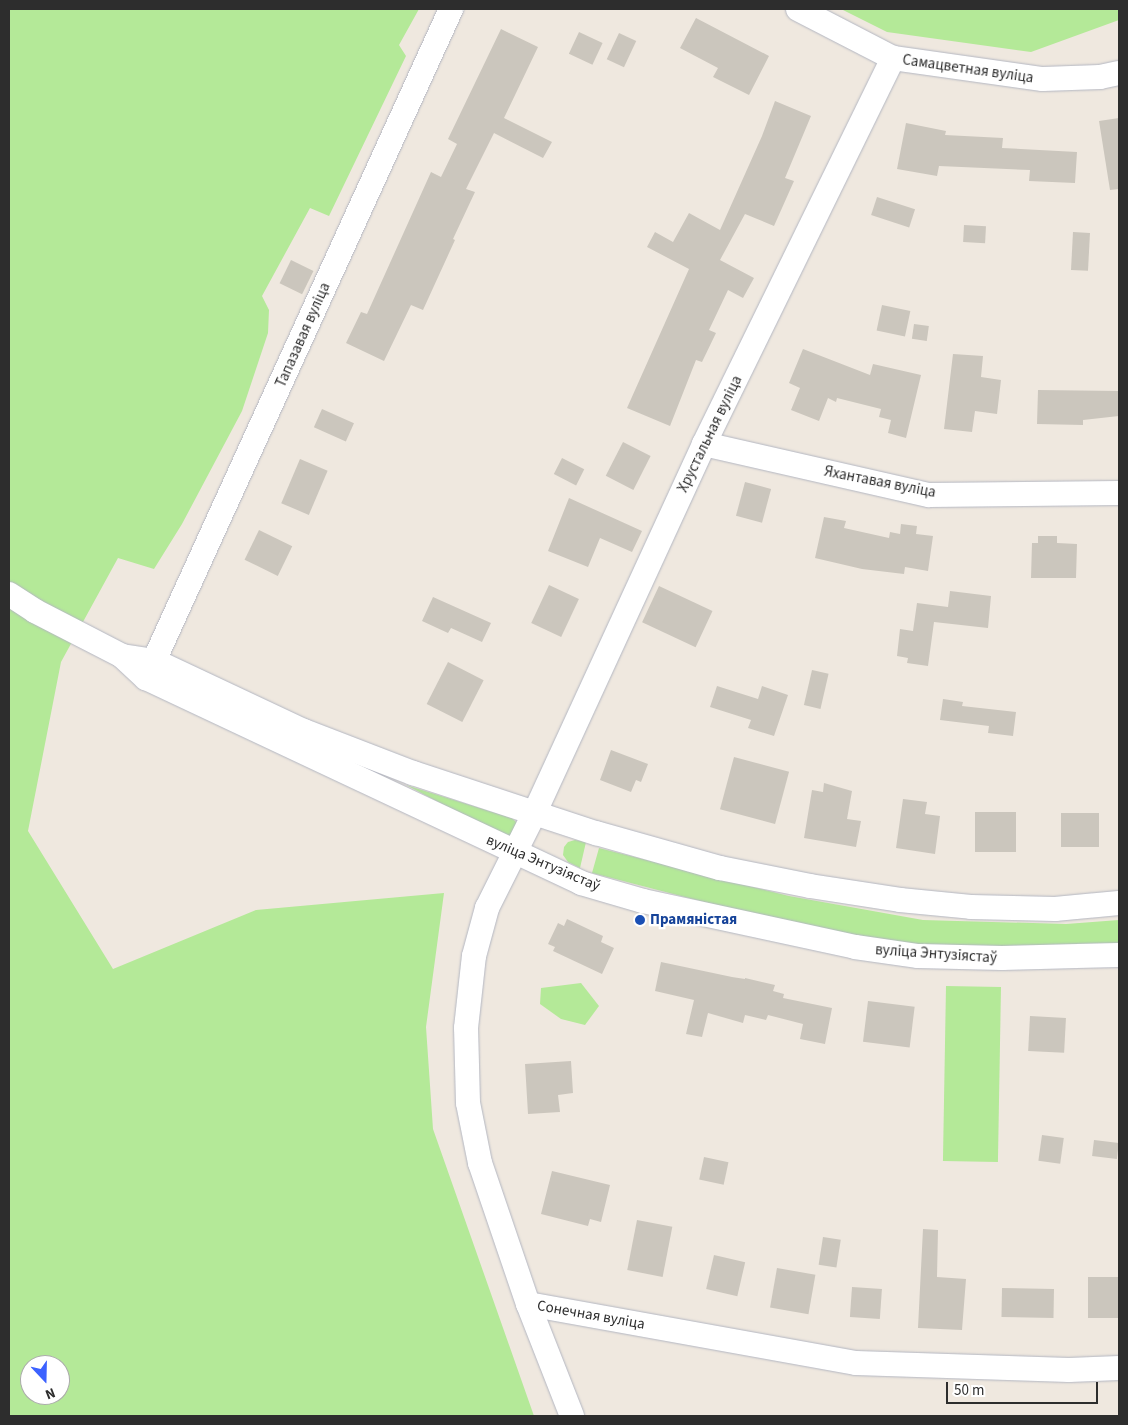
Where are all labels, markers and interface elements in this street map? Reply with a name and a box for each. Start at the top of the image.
street label: Самацветная вуліца [901,51,1035,87]
street label: Тапазавая вуліца [272,280,334,390]
street label: Хрустальная вуліца [674,373,746,495]
street label: Яхантавая вуліца [823,462,937,502]
street label: вуліца Энтузіястаў [483,831,603,895]
place label: Прамяністая [650,911,737,929]
marker: Прамяністая [634,914,646,926]
street label: вуліца Энтузіястаў [875,941,997,967]
street label: Сонечная вуліца [536,1297,646,1333]
north arrow [20,1355,70,1405]
scale bar [948,1372,1100,1404]
text: 50 m [954,1380,984,1401]
text: N [42,1382,58,1404]

